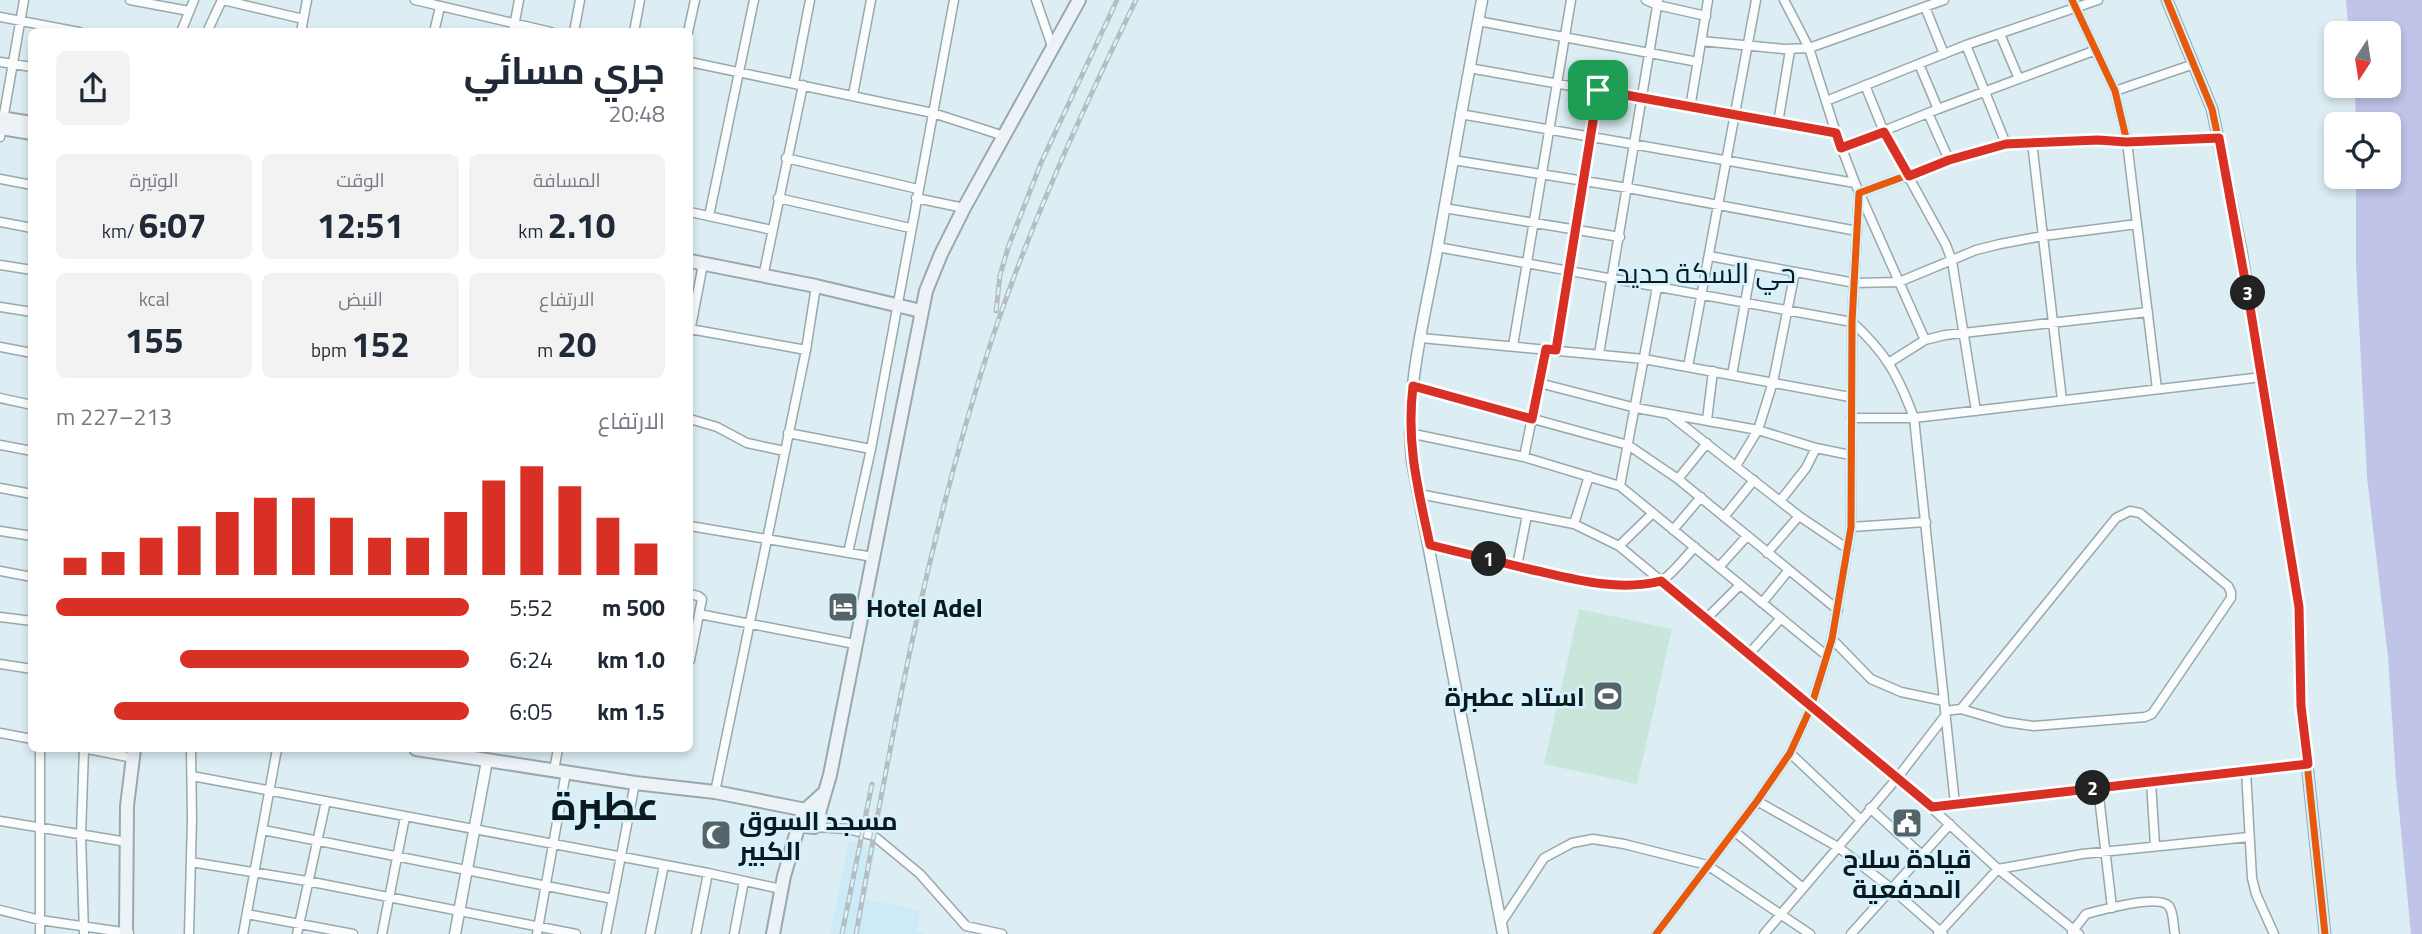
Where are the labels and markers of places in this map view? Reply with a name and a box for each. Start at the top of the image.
pin [1568,60,1628,120]
pin: 3 [2230,276,2266,310]
pin: 1 [1472,542,1506,576]
place label: Hotel Adel [866,588,983,627]
hotel icon: Hotel Adel [826,590,860,624]
place label: استاد عطبرة [1444,677,1585,716]
sports icon: استاد عطبرة [1591,679,1625,713]
pin: 2 [2076,770,2110,806]
place label: مسجد السوق الكبير [738,801,898,870]
public building icon: قيادة سلاح المدفعية [1890,806,1924,840]
mosque icon: مسجد السوق الكبير [699,818,733,852]
place label: قيادة سلاح المدفعية [1842,839,1972,908]

